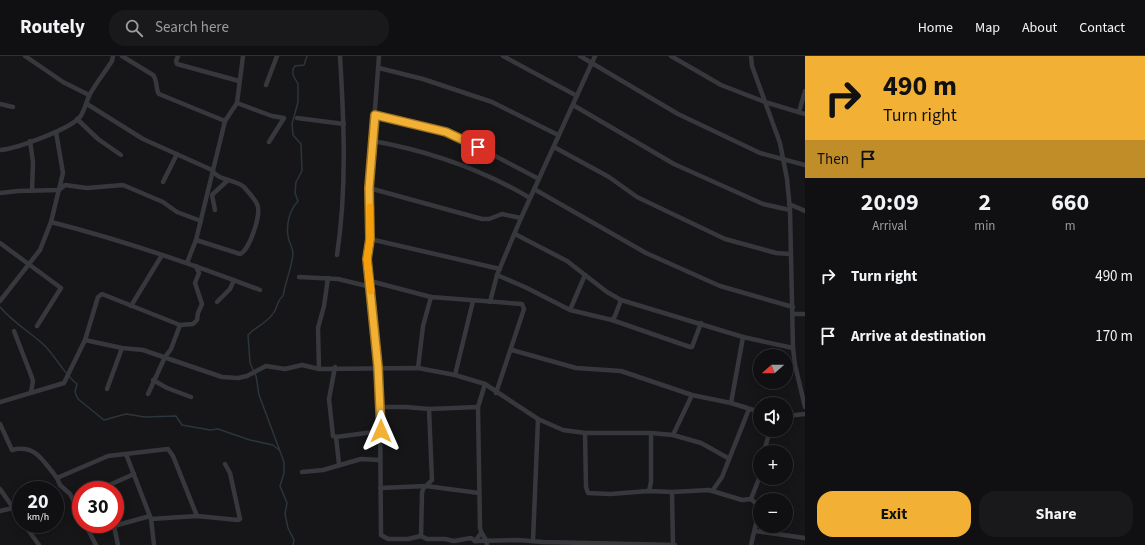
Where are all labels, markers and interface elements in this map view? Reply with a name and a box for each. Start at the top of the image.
search box [109,10,389,46]
text: Routely [20,14,85,41]
icon: search [123,17,145,39]
text: Search here [155,17,229,38]
text: Home [918,18,953,38]
text: Map [975,18,1000,38]
text: About [1022,18,1057,38]
text: Contact [1079,18,1125,38]
text: 490 m [883,66,957,106]
icon: right [817,72,869,124]
text: Turn right [883,103,957,128]
pin [461,130,495,164]
icon: arrive [467,136,489,158]
icon: arrive [857,148,879,170]
text: Then [817,149,849,170]
text: 20:09 [861,185,919,220]
text: 2 [979,185,991,220]
text: 660 [1051,185,1089,220]
text: Arrival [872,217,907,235]
text: min [974,217,995,235]
text: m [1065,217,1076,235]
icon: right [817,265,839,287]
text: Turn right [851,266,917,287]
text: 490 m [1095,266,1133,287]
icon: arrive [817,325,839,347]
text: Arrive at destination [851,326,986,347]
text: 170 m [1095,326,1133,347]
north arrow [753,349,793,389]
map controls [753,349,793,533]
button: sound [753,397,793,437]
position arrow [360,410,402,452]
button: + [753,445,793,485]
speed limit sign: 30 [72,481,124,533]
text: 20 [27,488,49,516]
button: Exit [817,491,971,537]
button: Share [979,491,1133,537]
button: − [753,493,793,533]
text: km/h [27,510,49,524]

